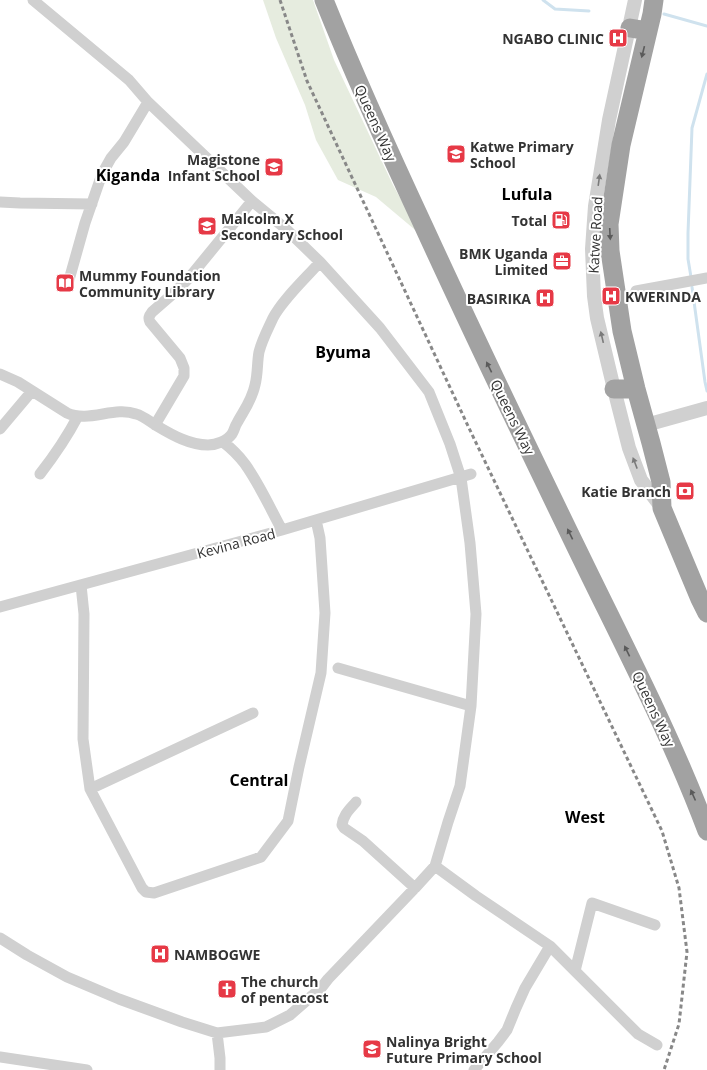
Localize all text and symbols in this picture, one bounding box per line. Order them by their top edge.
hospital icon: NGABO CLINIC [607,27,629,49]
place label: NGABO CLINIC [502,29,604,48]
one-way arrow [640,46,646,58]
street label: Queens Way [351,82,402,165]
place label: Katwe Primary School [470,137,574,172]
school or university icon: Katwe Primary School [445,143,467,165]
place label: Magistone Infant School [168,150,260,185]
school or university icon: Magistone Infant School [263,156,285,178]
district label: Kiganda [96,164,160,186]
one-way arrow [596,174,602,186]
district label: Lufula [502,183,552,205]
street label: Katwe Road [583,196,607,274]
place label: Malcolm X Secondary School [221,209,343,244]
fuel station icon: Total [550,209,572,231]
place label: Total [511,211,547,230]
school or university icon: Malcolm X Secondary School [196,215,218,237]
one-way arrow [606,228,613,240]
place label: BMK Uganda Limited [459,244,548,279]
office icon: BMK Uganda Limited [551,250,573,272]
place label: Mummy Foundation Community Library [79,266,221,301]
library icon: Mummy Foundation Community Library [54,272,76,294]
hospital icon: KWERINDA [600,285,622,307]
hospital icon: BASIRIKA [534,287,556,309]
place label: KWERINDA [625,287,701,306]
place label: BASIRIKA [467,289,531,308]
one-way arrow [598,331,604,343]
district label: Byuma [315,341,371,363]
one-way arrow [486,361,492,373]
street label: Queens Way [487,376,540,459]
one-way arrow [631,456,637,468]
bank icon: Katie Branch [674,480,696,502]
place label: Katie Branch [581,482,671,501]
street label: Kevina Road [195,523,277,563]
one-way arrow [567,529,573,540]
one-way arrow [624,646,630,657]
street label: Queens Way [628,668,680,751]
district label: Central [230,769,288,791]
one-way arrow [690,789,696,800]
district label: West [565,806,605,828]
hospital icon: NAMBOGWE [149,943,171,965]
place label: NAMBOGWE [174,945,260,964]
place label: The church of pentacost [241,972,329,1007]
church icon: The church of pentacost [216,978,238,1000]
place label: Nalinya Bright Future Primary School [386,1032,542,1067]
school or university icon: Nalinya Bright Future Primary School [361,1038,383,1060]

